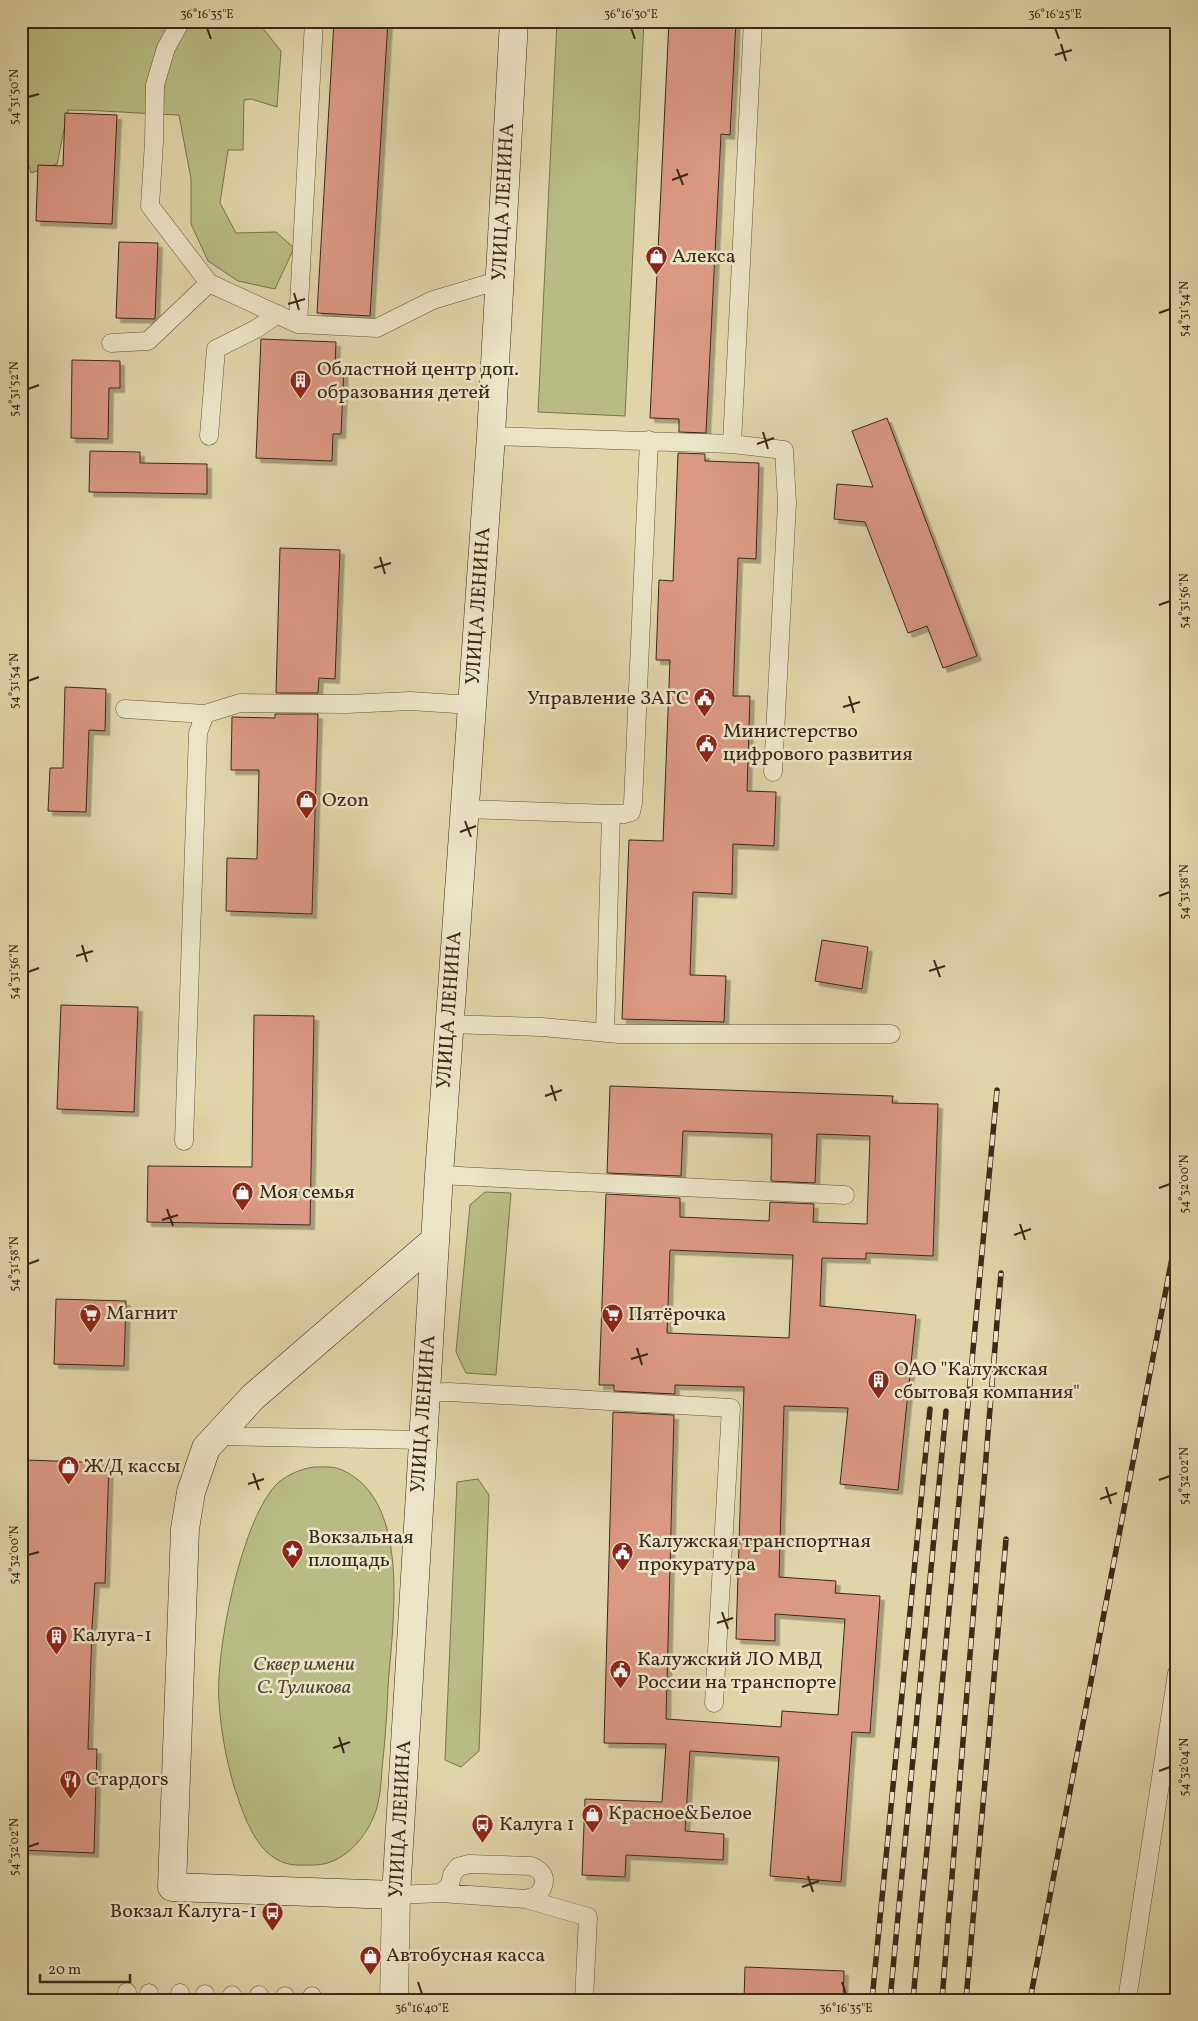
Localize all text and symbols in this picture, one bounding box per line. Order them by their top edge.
text: 36°16'35"E [180,7,234,23]
text: 36°16'30"E [604,7,658,23]
text: 36°16'25"E [1028,7,1082,23]
text: 54°31'50"N [7,69,23,125]
street label: УЛИЦА ЛЕНИНА [486,122,522,282]
place label: Алекса [672,243,736,271]
shop icon: Алекса [644,245,668,276]
text: 54°31'54"N [1177,281,1193,337]
place label: Областной центр доп. образования детей [317,356,519,407]
text: 54°31'52"N [7,361,23,417]
building icon: Областной центр доп. образования детей [289,369,313,400]
street label: УЛИЦА ЛЕНИНА [460,526,498,686]
text: 54°31'56"N [1177,573,1193,629]
text: 54°31'54"N [7,653,23,709]
place label: Управление ЗАГС [527,685,689,713]
public building icon: Управление ЗАГС [693,687,717,718]
place label: Министерство цифрового развития [723,718,913,769]
public building icon: Министерство цифрового развития [695,732,719,763]
place label: Ozon [322,787,369,815]
shop icon: Ozon [294,789,318,820]
text: 54°31'58"N [1177,864,1193,920]
street label: УЛИЦА ЛЕНИНА [431,930,469,1090]
text: 54°31'56"N [7,944,23,1000]
text: 54°32'00"N [1177,1154,1193,1214]
place label: Моя семья [259,1179,355,1207]
shop icon: Моя семья [231,1181,255,1212]
text: 54°31'58"N [7,1236,23,1292]
place label: Магнит [106,1300,178,1328]
place label: Пятёрочка [628,1301,726,1329]
supermarket icon: Магнит [78,1302,102,1333]
supermarket icon: Пятёрочка [600,1303,624,1334]
street label: УЛИЦА ЛЕНИНА [405,1334,443,1494]
place label: ОАО "Калужская сбытовая компания" [894,1356,1080,1407]
building icon: ОАО "Калужская сбытовая компания" [866,1369,890,1400]
text: 54°32'02"N [1177,1447,1193,1505]
place label: Ж/Д кассы [84,1453,180,1481]
shop icon: Ж/Д кассы [56,1455,80,1486]
place label: Вокзальная площадь [308,1524,414,1575]
text: 54°32'00"N [7,1525,23,1585]
place label: Калужская транспортная прокуратура [638,1528,871,1579]
place icon: Вокзальная площадь [280,1538,304,1569]
public building icon: Калужская транспортная прокуратура [610,1541,634,1572]
place label: Калуга-1 [72,1622,152,1650]
building icon: Калуга-1 [44,1624,68,1655]
place label: Калужский ЛО МВД России на транспорте [637,1646,836,1697]
park label: Сквер имени С. Туликова [253,1651,355,1702]
public building icon: Калужский ЛО МВД России на транспорте [609,1659,633,1690]
text: 54°32'04"N [1177,1738,1193,1796]
street label: УЛИЦА ЛЕНИНА [383,1739,419,1899]
place label: Стардогs [86,1766,168,1794]
restaurant icon: Стардогs [58,1768,82,1799]
place label: Красное&Белое [608,1800,752,1828]
shop icon: Красное&Белое [580,1802,604,1833]
place label: Калуга 1 [499,1811,575,1839]
bus stop icon: Калуга 1 [471,1813,495,1844]
text: 54°32'02"N [7,1818,23,1876]
place label: Вокзал Калуга-1 [110,1898,257,1926]
bus stop icon: Вокзал Калуга-1 [261,1900,285,1931]
place label: Автобусная касса [386,1942,545,1970]
shop icon: Автобусная касса [358,1944,382,1975]
scale bar [40,1951,130,1983]
text: 20 m [48,1960,81,1981]
text: 36°16'40"E [395,2001,449,2017]
text: 36°16'35"E [819,2001,873,2017]

